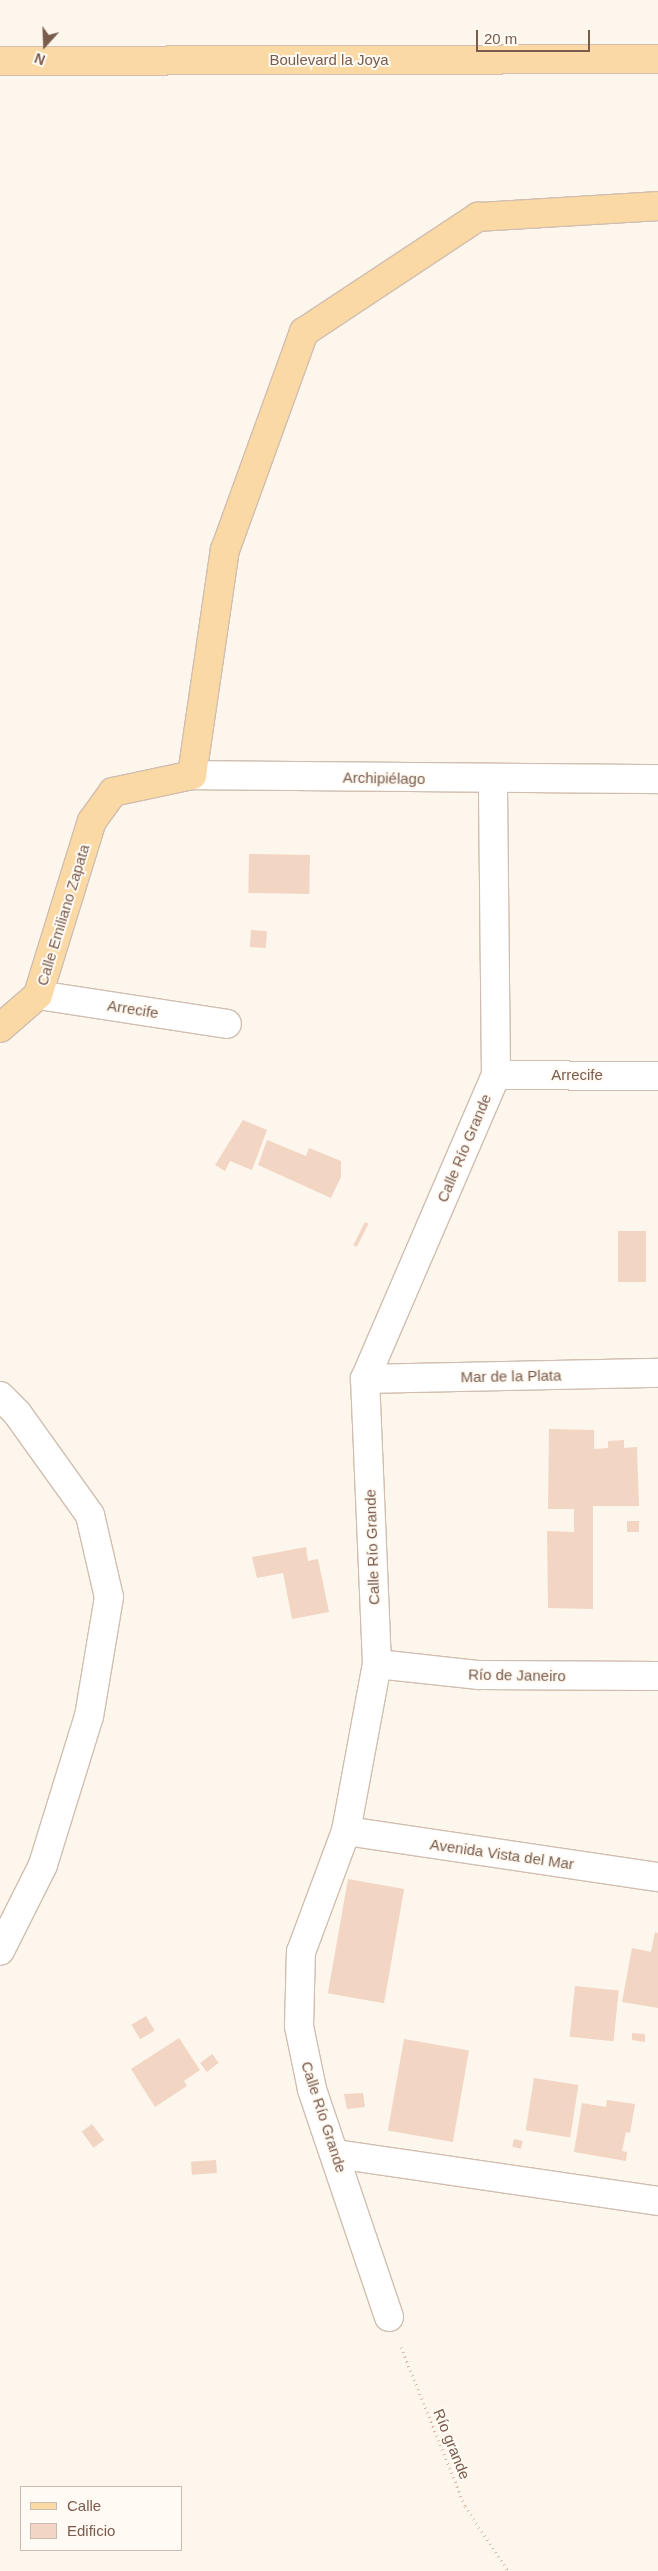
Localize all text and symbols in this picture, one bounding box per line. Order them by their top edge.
north arrow [20,20,70,70]
scale bar [478,20,592,52]
text: 20 m [484,30,517,47]
text: N [32,50,47,68]
street label: Boulevard la Joya [269,51,389,69]
street label: Archipiélago [343,768,425,788]
street label: Calle Emiliano Zapata [33,842,93,988]
street label: Arrecife [106,996,160,1022]
street label: Arrecife [551,1066,603,1084]
street label: Calle Río Grande [433,1091,495,1205]
street label: Mar de la Plata [460,1366,562,1386]
street label: Calle Río Grande [361,1489,383,1605]
street label: Río de Janeiro [468,1665,566,1685]
street label: Avenida Vista del Mar [429,1835,575,1873]
street label: Calle Río Grande [298,2059,350,2175]
street label: Río grande [430,2406,474,2482]
legend [20,2486,182,2551]
text: Calle [67,2497,101,2514]
text: Edificio [67,2522,115,2539]

